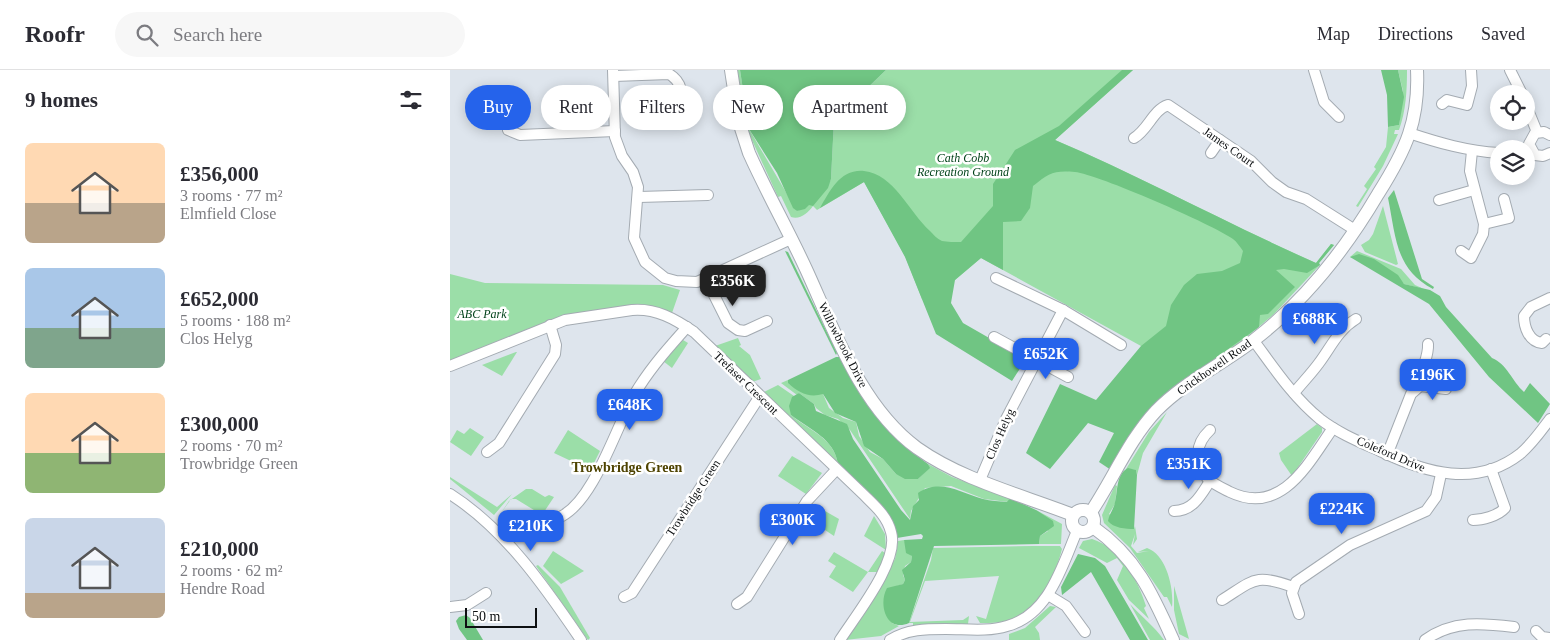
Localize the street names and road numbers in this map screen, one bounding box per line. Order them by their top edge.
street label: James Court [1201,124,1258,170]
street label: Willowbrook Drive [815,300,871,390]
street label: Crickhowell Road [1174,336,1254,398]
street label: Trefaser Crescent [711,349,782,418]
street label: Clos Helyg [983,406,1017,462]
street label: Coleford Drive [1355,433,1427,475]
street label: Trowbridge Green [663,457,723,539]

